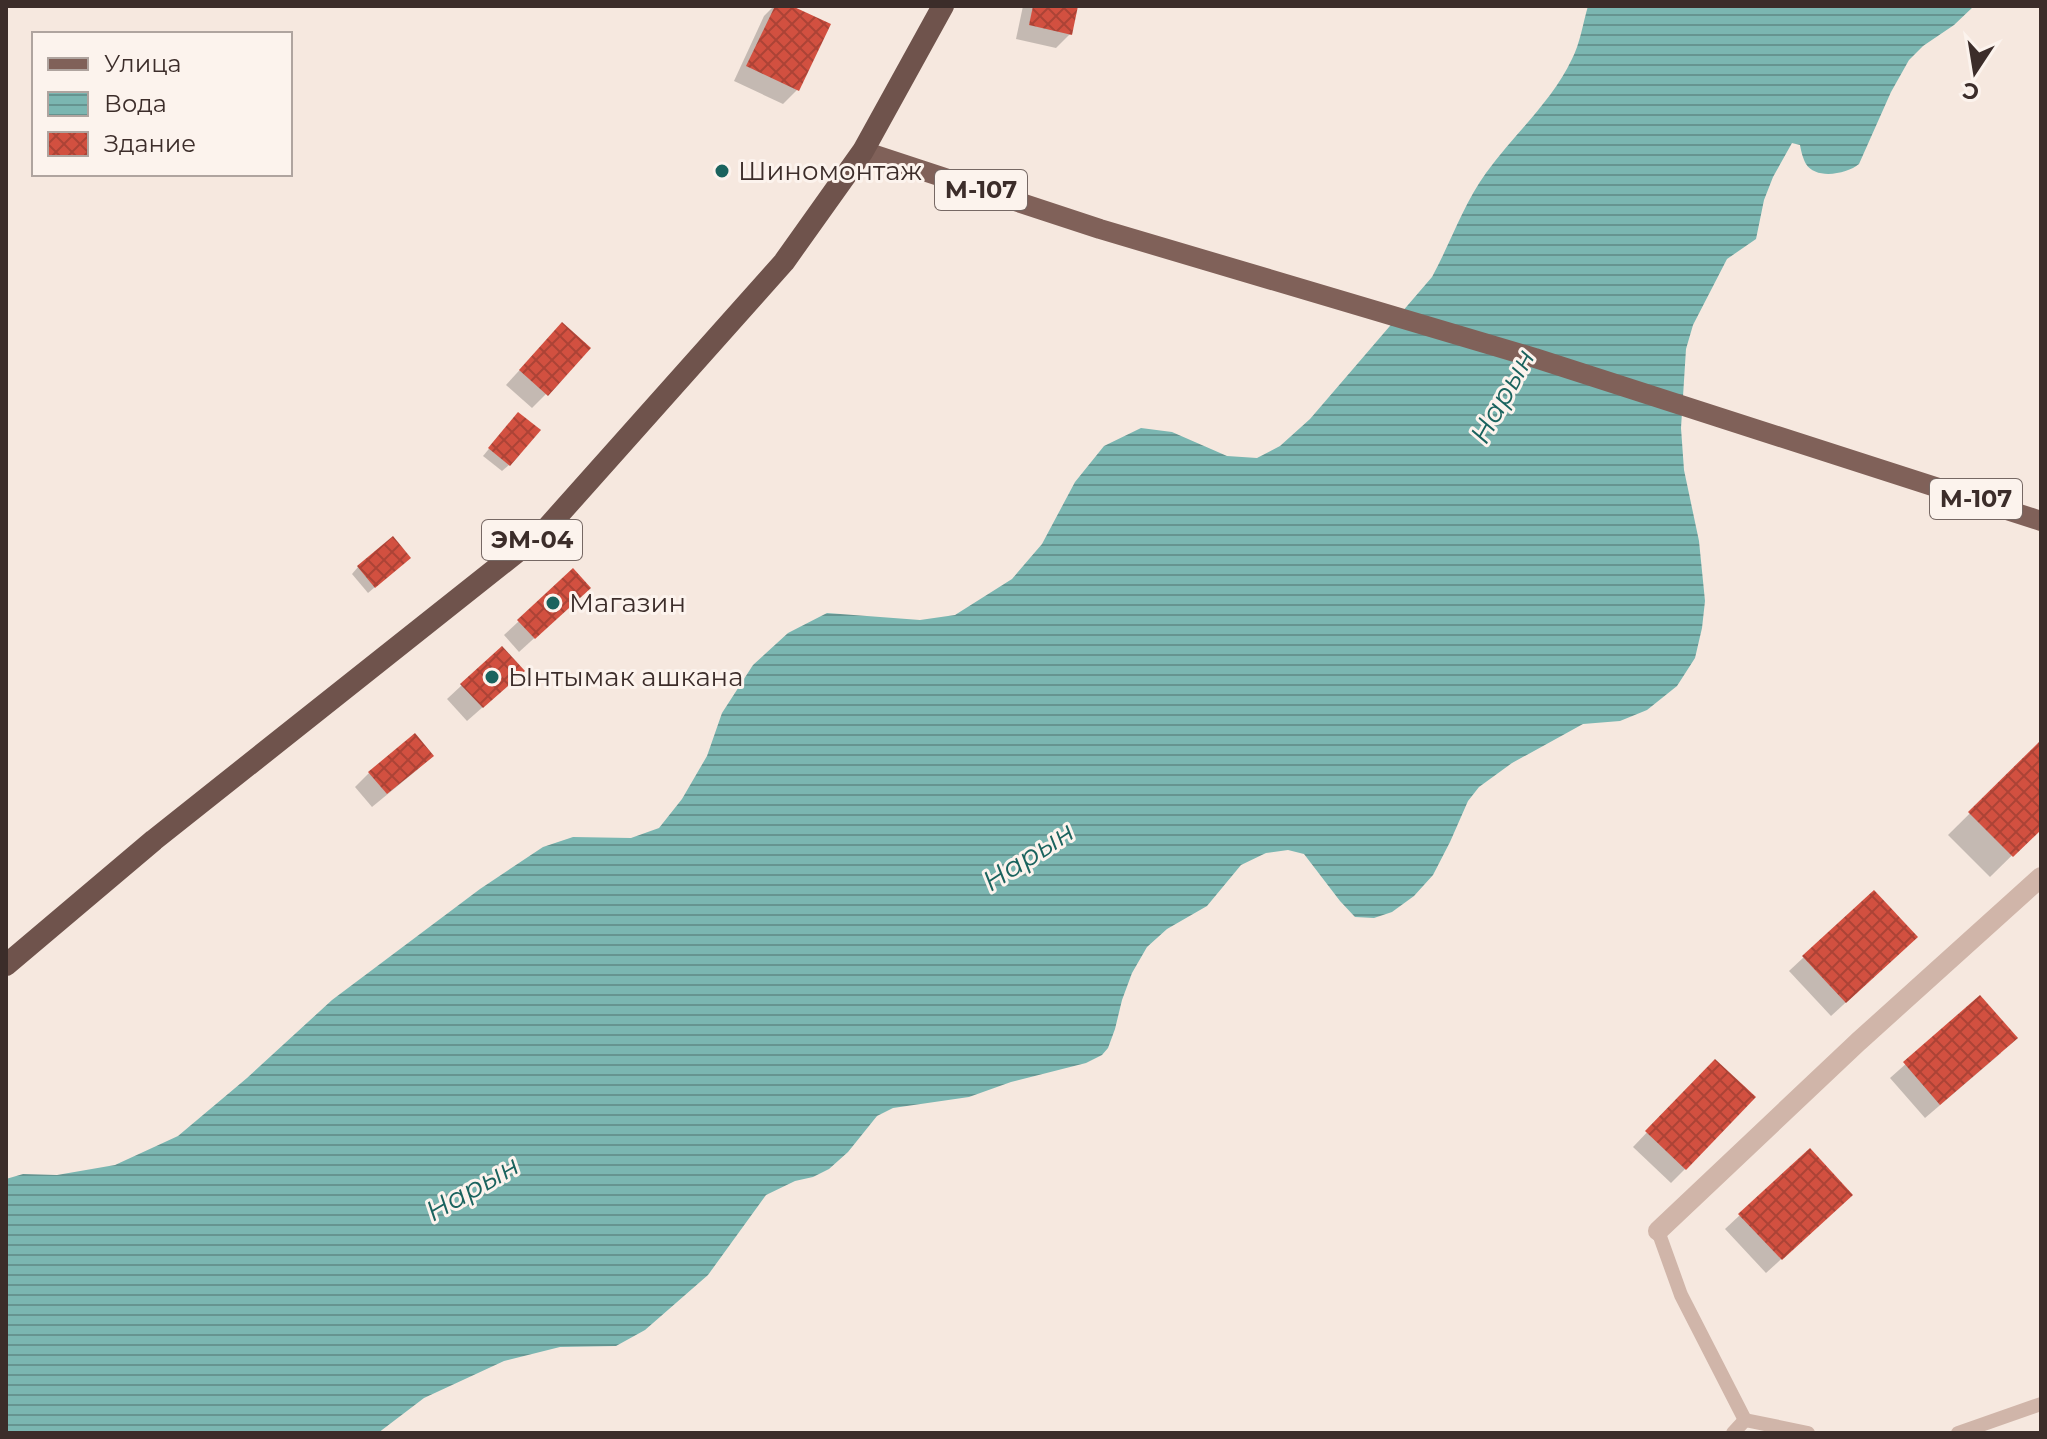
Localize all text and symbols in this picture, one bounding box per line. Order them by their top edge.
legend [32,32,292,176]
north arrow [1935,32,2015,112]
text: Улица [104,49,182,78]
text: С [1960,76,1982,106]
text: Вода [104,89,167,118]
text: Здание [104,129,196,158]
place label: Шиномонтаж [738,155,923,187]
marker: Шиномонтаж [713,162,731,180]
road number: М-107 [935,170,1027,210]
water label: Нарын [1462,343,1542,449]
road number: М-107 [1930,479,2022,519]
road number: ЭМ-04 [482,520,582,560]
place label: Магазин [569,587,686,619]
marker: Магазин [544,594,562,612]
place label: Ынтымак ашкана [508,661,743,693]
marker: Ынтымак ашкана [483,668,501,686]
water label: Нарын [976,814,1080,898]
water label: Нарын [419,1148,525,1228]

